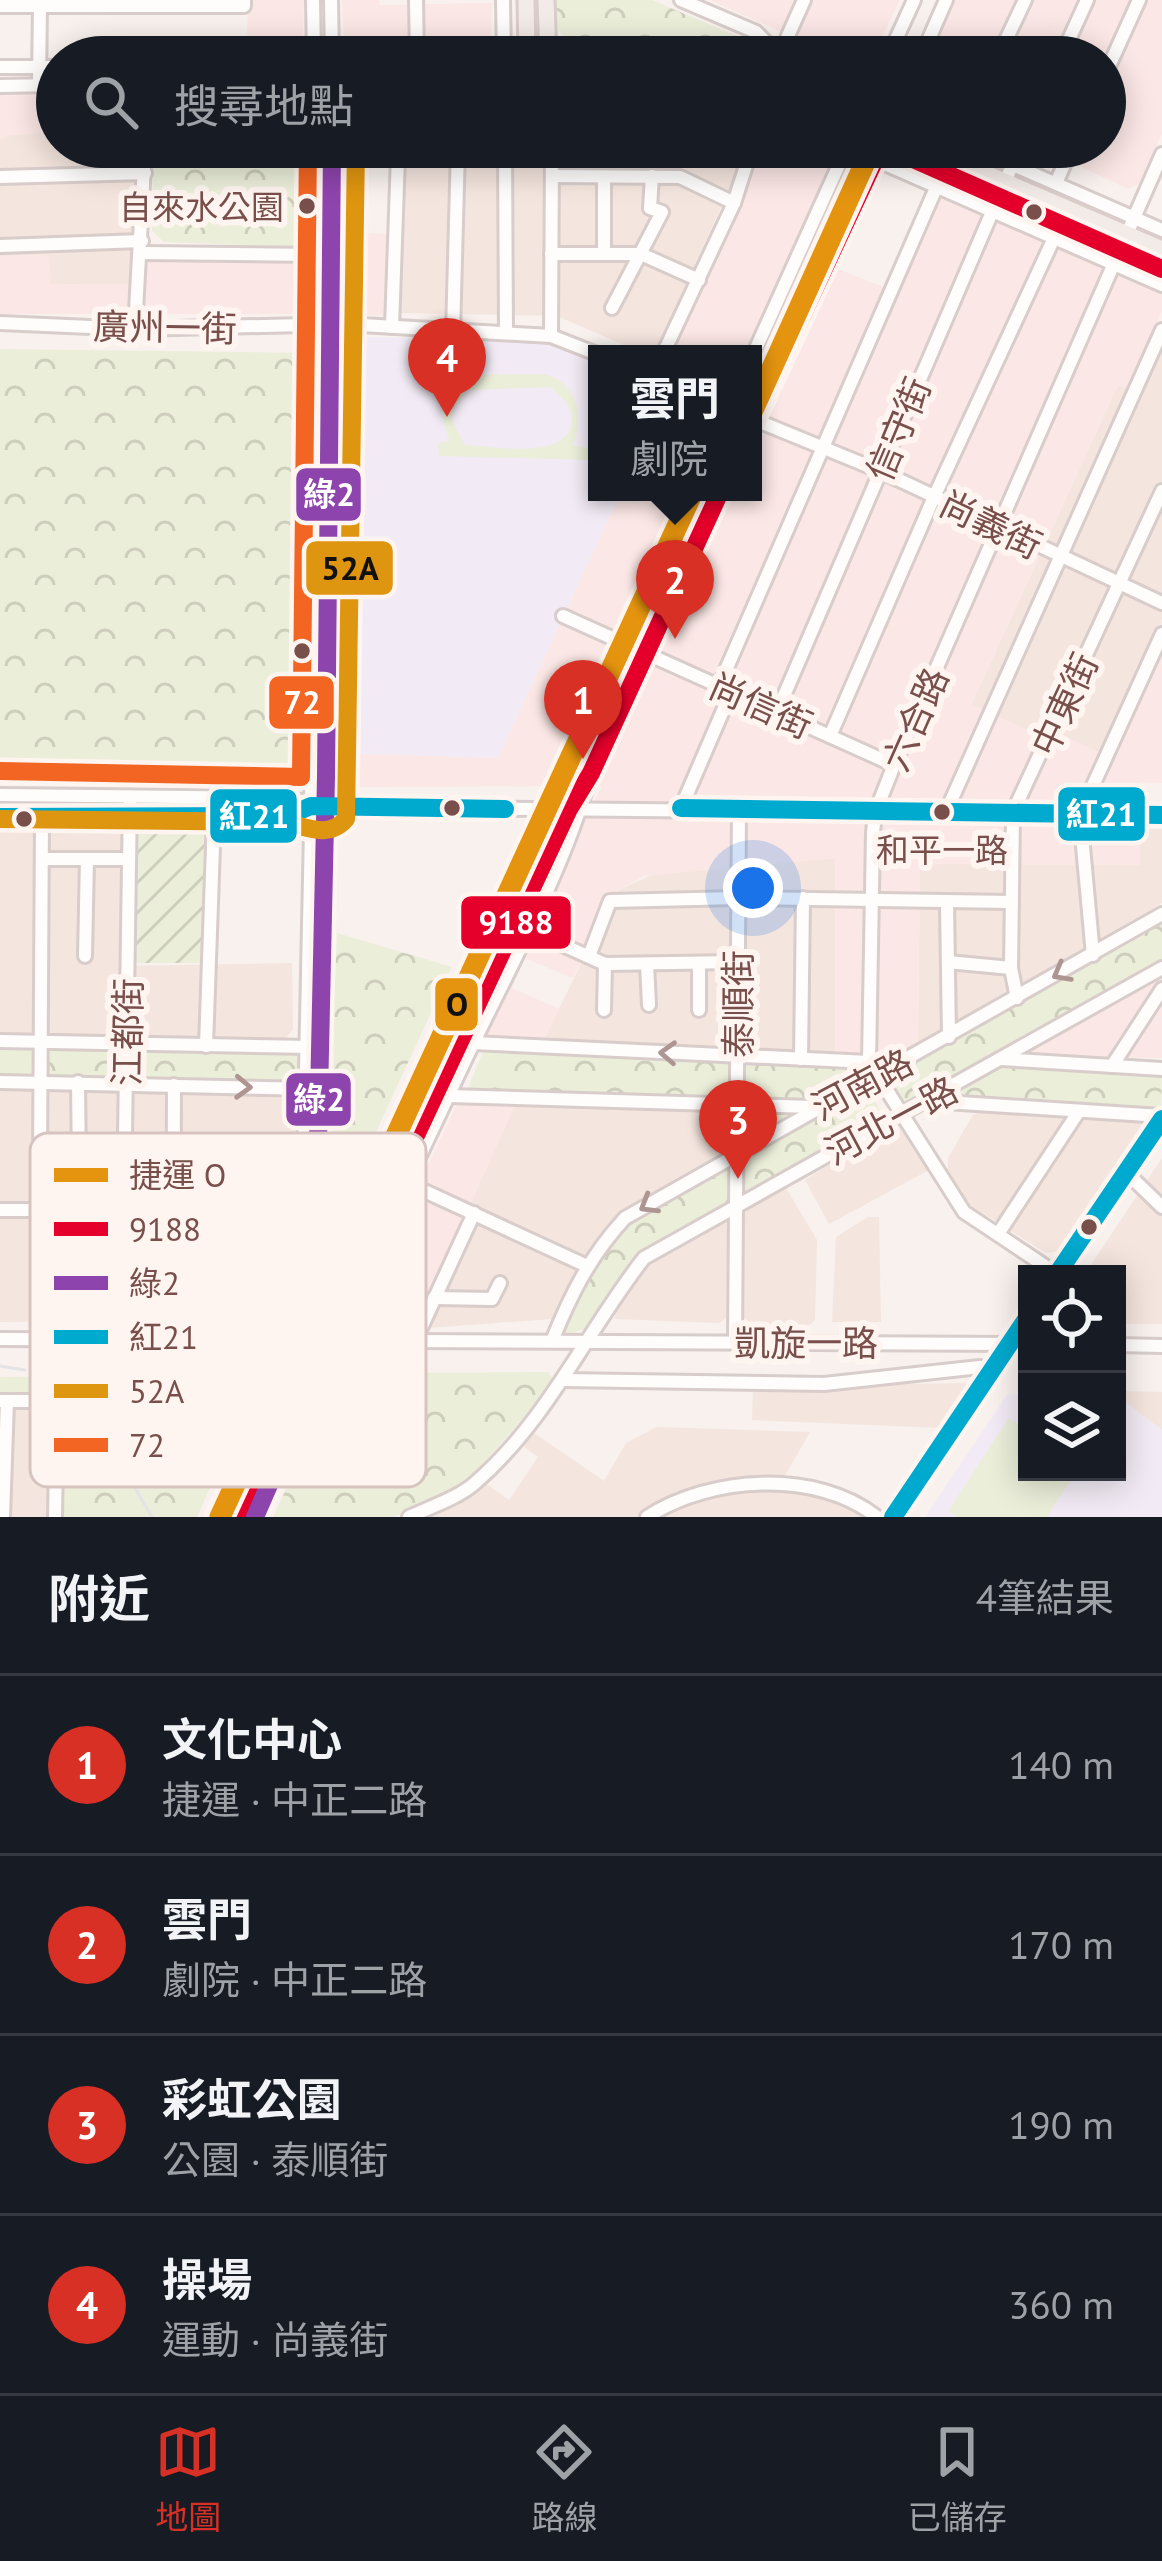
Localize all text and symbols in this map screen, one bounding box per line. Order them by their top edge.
search box [36,36,1126,168]
icon: search [78,69,144,135]
text: 搜尋地點 [174,76,354,134]
place label: 自來水公園 [119,185,284,228]
marker: 自來水公園 [296,195,318,217]
unlabelled marker [1023,201,1045,223]
street label: 廣州一街 [93,302,237,352]
pin: 4 [408,318,486,417]
popup [588,345,762,501]
text: 雲門 [630,369,720,427]
street label: 信守街 [855,370,941,488]
text: 劇院 [630,433,708,484]
line badge: 綠2 [294,466,363,523]
text: 綠2 [303,472,355,515]
street label: 尚義街 [932,479,1050,569]
line badge: 52A [304,539,395,597]
pin: 2 [636,540,714,639]
text: 52A [321,546,379,589]
unlabelled marker [291,640,313,662]
street label: 中東街 [1020,645,1108,763]
pin: 1 [544,660,622,759]
street label: 六合路 [872,660,958,778]
street label: 尚信街 [702,662,820,748]
line badge: 72 [267,674,336,731]
text: 72 [283,680,321,723]
line badge: 紅21 [1056,785,1147,843]
line badge: 紅21 [208,787,299,845]
text: 紅21 [1066,792,1136,835]
text: 紅21 [219,794,289,837]
unlabelled marker [441,797,463,819]
marker: 和平一路 [931,801,953,823]
unlabelled marker [13,808,35,830]
place label: 和平一路 [876,828,1008,871]
your location [723,858,783,918]
line badge: 9188 [459,894,573,951]
text: 9188 [479,900,553,943]
street label: 泰順街 [714,950,761,1058]
one-way arrow [1052,959,1074,982]
line badge: O [433,976,480,1033]
street label: 江都街 [103,978,151,1086]
text: O [446,982,468,1025]
street label: 河南路 [803,1038,921,1130]
one-way arrow [658,1040,677,1066]
street label: 河北一路 [816,1065,966,1175]
line badge: 綠2 [284,1071,353,1128]
one-way arrow [234,1073,253,1099]
text: 綠2 [293,1077,345,1120]
pin: 3 [699,1080,777,1179]
legend [30,1133,426,1487]
text: 捷運 O [129,1153,226,1196]
one-way arrow [639,1191,661,1213]
text: 9188 [129,1207,201,1250]
unlabelled marker [1078,1216,1100,1238]
text: 綠2 [129,1261,180,1304]
map controls [1018,1265,1126,1481]
button: locate [1018,1265,1126,1373]
text: 紅21 [129,1315,198,1358]
street label: 凱旋一路 [734,1319,878,1366]
text: 52A [129,1369,185,1412]
button: layers [1018,1373,1126,1481]
text: 72 [129,1423,165,1466]
text: 附近 [48,1565,150,1631]
text: 4筆結果 [976,1572,1114,1623]
text: 文化中心 [162,1710,342,1768]
text: 1 [76,1739,98,1790]
text: 140 m [1008,1739,1114,1790]
text: 捷運 · 中正二路 [162,1774,427,1825]
text: 雲門 [162,1890,252,1948]
text: 2 [76,1919,98,1970]
text: 170 m [1008,1919,1114,1970]
text: 劇院 · 中正二路 [162,1954,427,2005]
text: 彩虹公園 [162,2070,342,2128]
text: 3 [76,2099,98,2150]
text: 190 m [1008,2099,1114,2150]
text: 公園 · 泰順街 [162,2134,388,2185]
text: 操場 [162,2250,252,2308]
text: 4 [76,2279,98,2330]
text: 360 m [1008,2279,1114,2330]
text: 運動 · 尚義街 [162,2314,388,2365]
tab: 地圖 [155,2419,221,2539]
tab: 路線 [531,2419,597,2539]
tab: 已儲存 [908,2419,1007,2539]

